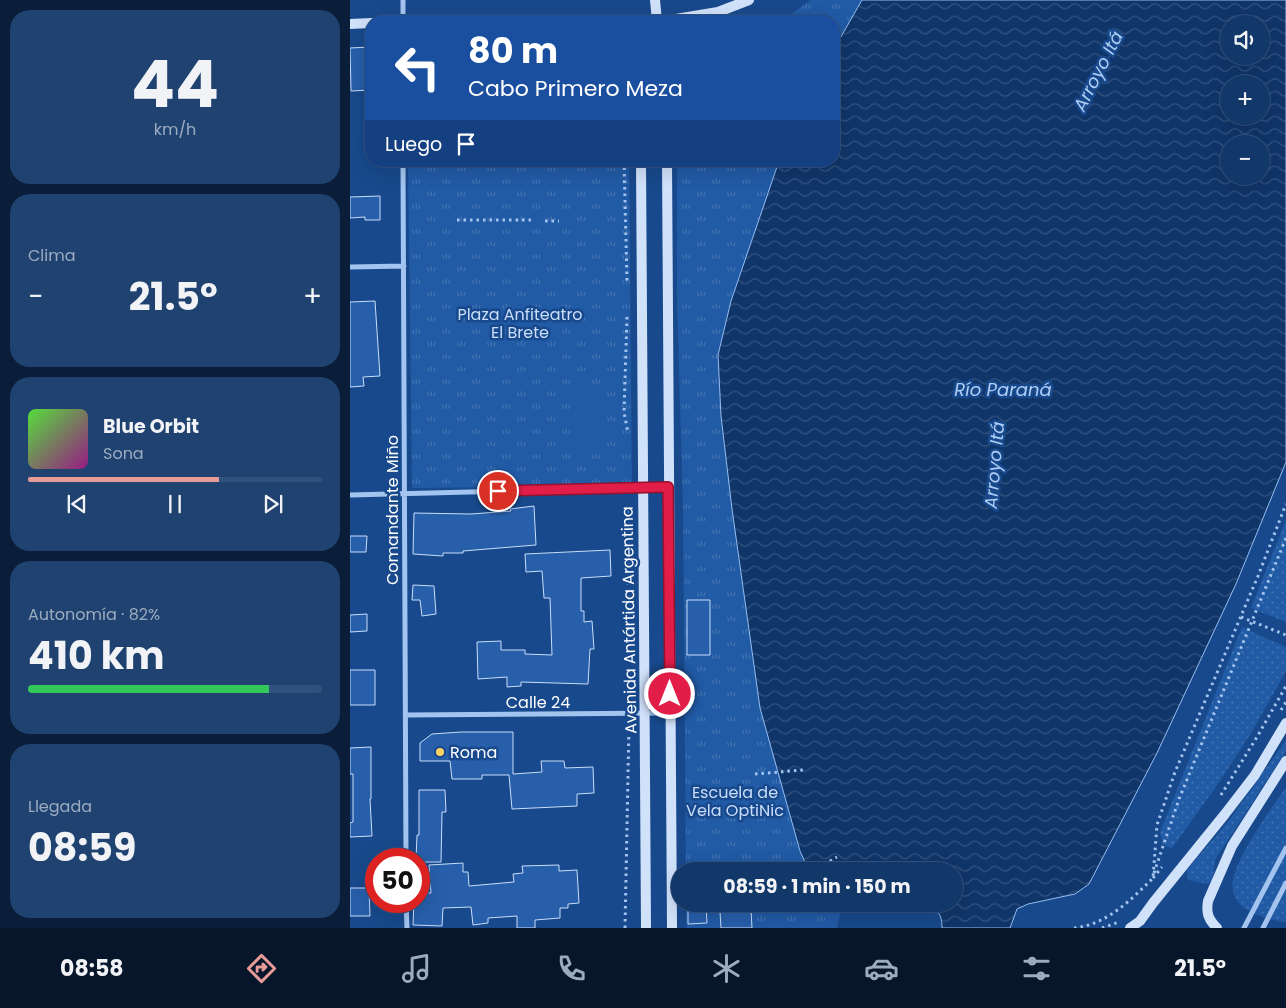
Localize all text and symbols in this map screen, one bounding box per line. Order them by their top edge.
map controls [1220,15,1270,185]
button: sound [1220,15,1270,65]
text: 80 m [468,26,558,75]
water label: Arroyo Itá [1067,26,1129,116]
icon: left [385,35,450,100]
text: 44 [131,39,219,130]
text: Cabo Primero Meza [468,73,683,104]
button: + [1220,75,1270,125]
text: km/h [154,118,196,141]
icon: arrive [452,130,480,158]
text: Luego [385,131,442,158]
button: − [1220,135,1270,185]
text: Clima [28,244,76,267]
text: 21.5° [129,270,218,323]
text: − [28,277,43,316]
text: + [303,277,322,316]
park label: Plaza Anfiteatro El Brete [457,303,583,344]
water label: Río Paraná [954,377,1052,402]
text: Blue Orbit [103,413,199,440]
water label: Arroyo Itá [978,420,1010,511]
street label: Comandante Miño [381,435,404,585]
text: Sona [103,442,144,465]
pin [477,470,519,512]
icon: arrive [484,477,512,505]
icon: previous [63,490,91,518]
icon: pause [161,490,189,518]
icon: next [259,490,287,518]
street label: Avenida Antártida Argentina [616,506,642,734]
text: Autonomía · 82% [28,603,160,626]
text: 410 km [28,629,165,682]
position arrow [643,667,695,719]
street label: Calle 24 [506,691,570,714]
place label: Roma [450,741,497,764]
marker: Roma [434,746,446,758]
park label: Escuela de Vela OptiNic [686,781,784,822]
text: Llegada [28,795,92,818]
text: 08:59 [28,821,136,874]
speed limit sign: 50 [365,848,430,913]
text: 08:59 · 1 min · 150 m [723,873,911,900]
icon: directions [244,951,279,986]
icon: music [399,951,434,986]
icon: phone [554,951,589,986]
icon: climate [709,951,744,986]
icon: car [864,951,899,986]
icon: filters [1019,951,1054,986]
text: 08:58 [60,953,123,984]
text: 21.5° [1174,953,1226,984]

